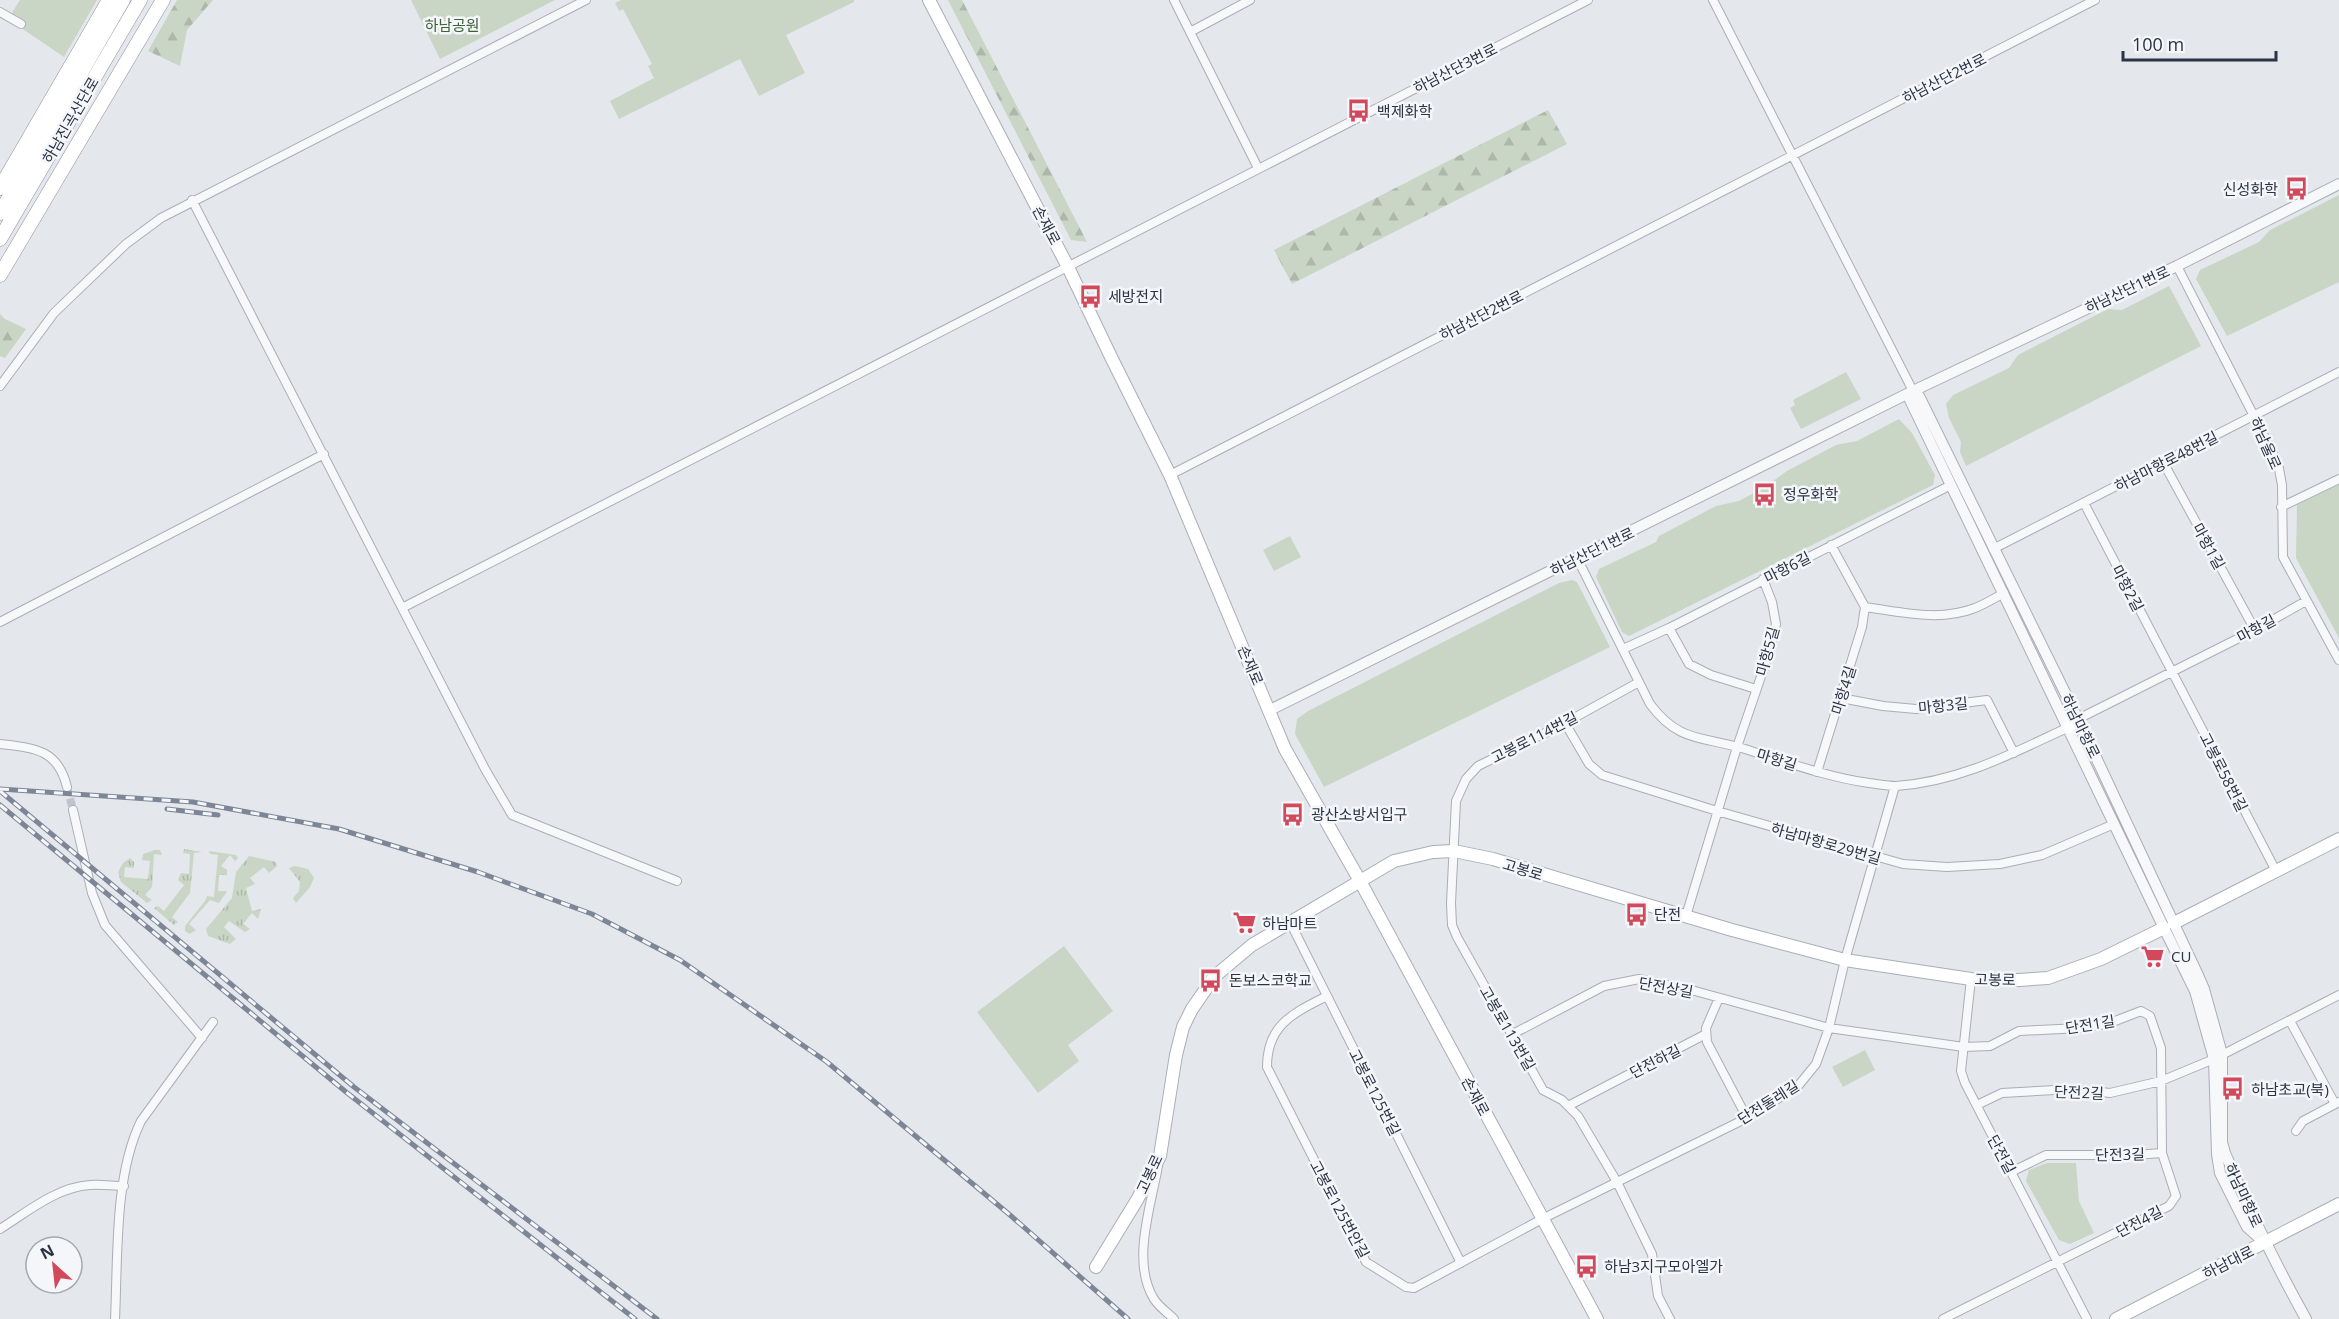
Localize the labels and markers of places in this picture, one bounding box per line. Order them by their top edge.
bus stop icon: 백제화학 [1346,98,1372,124]
place label: 백제화학 [1377,101,1432,121]
bus stop icon: 신성화학 [2283,176,2309,202]
place label: 신성화학 [2223,179,2278,199]
bus stop icon: 세방전지 [1077,283,1103,309]
place label: 세방전지 [1108,286,1163,306]
bus stop icon: 정우화학 [1752,481,1778,507]
place label: 정우화학 [1783,484,1838,504]
bus stop icon: 광산소방서입구 [1280,801,1306,827]
place label: 광산소방서입구 [1311,804,1408,824]
bus stop icon: 단전 [1623,901,1649,927]
place label: 단전 [1654,904,1682,924]
supermarket icon: 하남마트 [1231,910,1257,936]
place label: 하남마트 [1262,913,1317,933]
supermarket icon: CU [2140,943,2166,969]
place label: CU [2171,946,2191,966]
bus stop icon: 돈보스코학교 [1198,967,1224,993]
place label: 돈보스코학교 [1229,970,1312,990]
bus stop icon: 하남초교(북) [2220,1076,2246,1102]
place label: 하남초교(북) [2251,1079,2329,1099]
bus stop icon: 하남3지구모아엘가 [1573,1253,1599,1279]
place label: 하남3지구모아엘가 [1604,1256,1723,1276]

